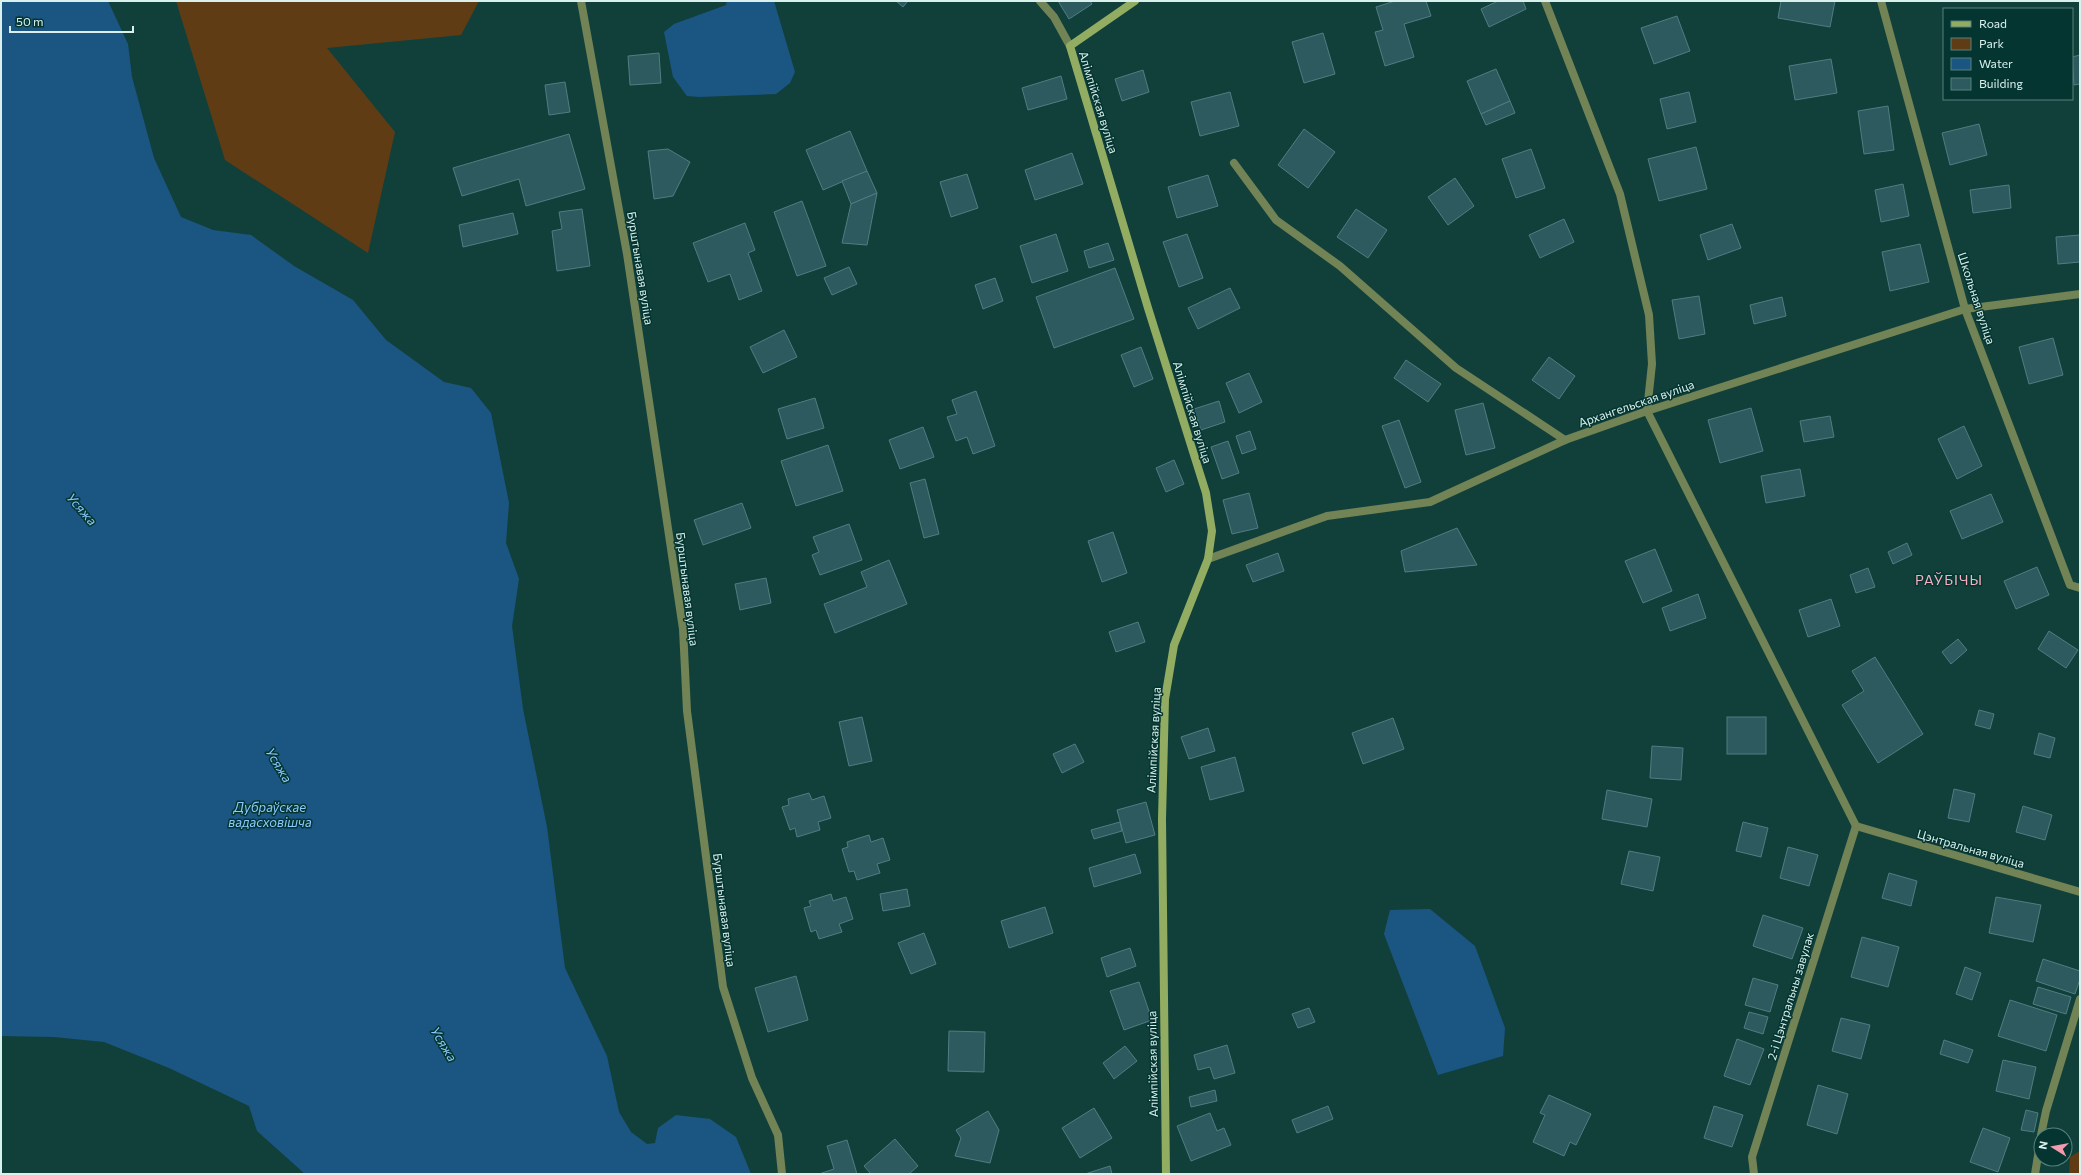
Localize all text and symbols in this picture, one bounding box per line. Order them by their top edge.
scale bar [10,8,133,34]
legend [1943,8,2073,100]
text: 50 m [16,14,44,28]
text: Road [1979,16,2007,30]
text: Park [1979,36,2005,50]
street label: Алімпійская вуліца [1077,49,1121,155]
text: Water [1979,56,2013,70]
text: Building [1979,76,2023,90]
street label: Бурштынавая вуліца [625,210,657,326]
street label: Школьная вуліца [1956,250,1998,346]
street label: Алімпійская вуліца [1171,359,1215,465]
street label: Архангельская вуліца [1576,377,1696,429]
water label: Усяжа [64,489,101,529]
street label: Бурштынавая вуліца [674,531,702,647]
district label: РАЎБІЧЫ [1915,571,1983,588]
street label: Алімпійская вуліца [1143,687,1163,793]
water label: Усяжа [262,745,296,786]
water label: Дубраўскае вадасховішча [228,799,312,830]
street label: Цэнтральная вуліца [1916,826,2026,870]
street label: Бурштынавая вуліца [711,852,739,968]
street label: 2-і Цэнтральны завулак [1764,930,1816,1061]
street label: Алімпійская вуліца [1144,1011,1160,1117]
water label: Усяжа [427,1024,461,1065]
north arrow [2033,1127,2073,1167]
text: N [2036,1140,2050,1150]

